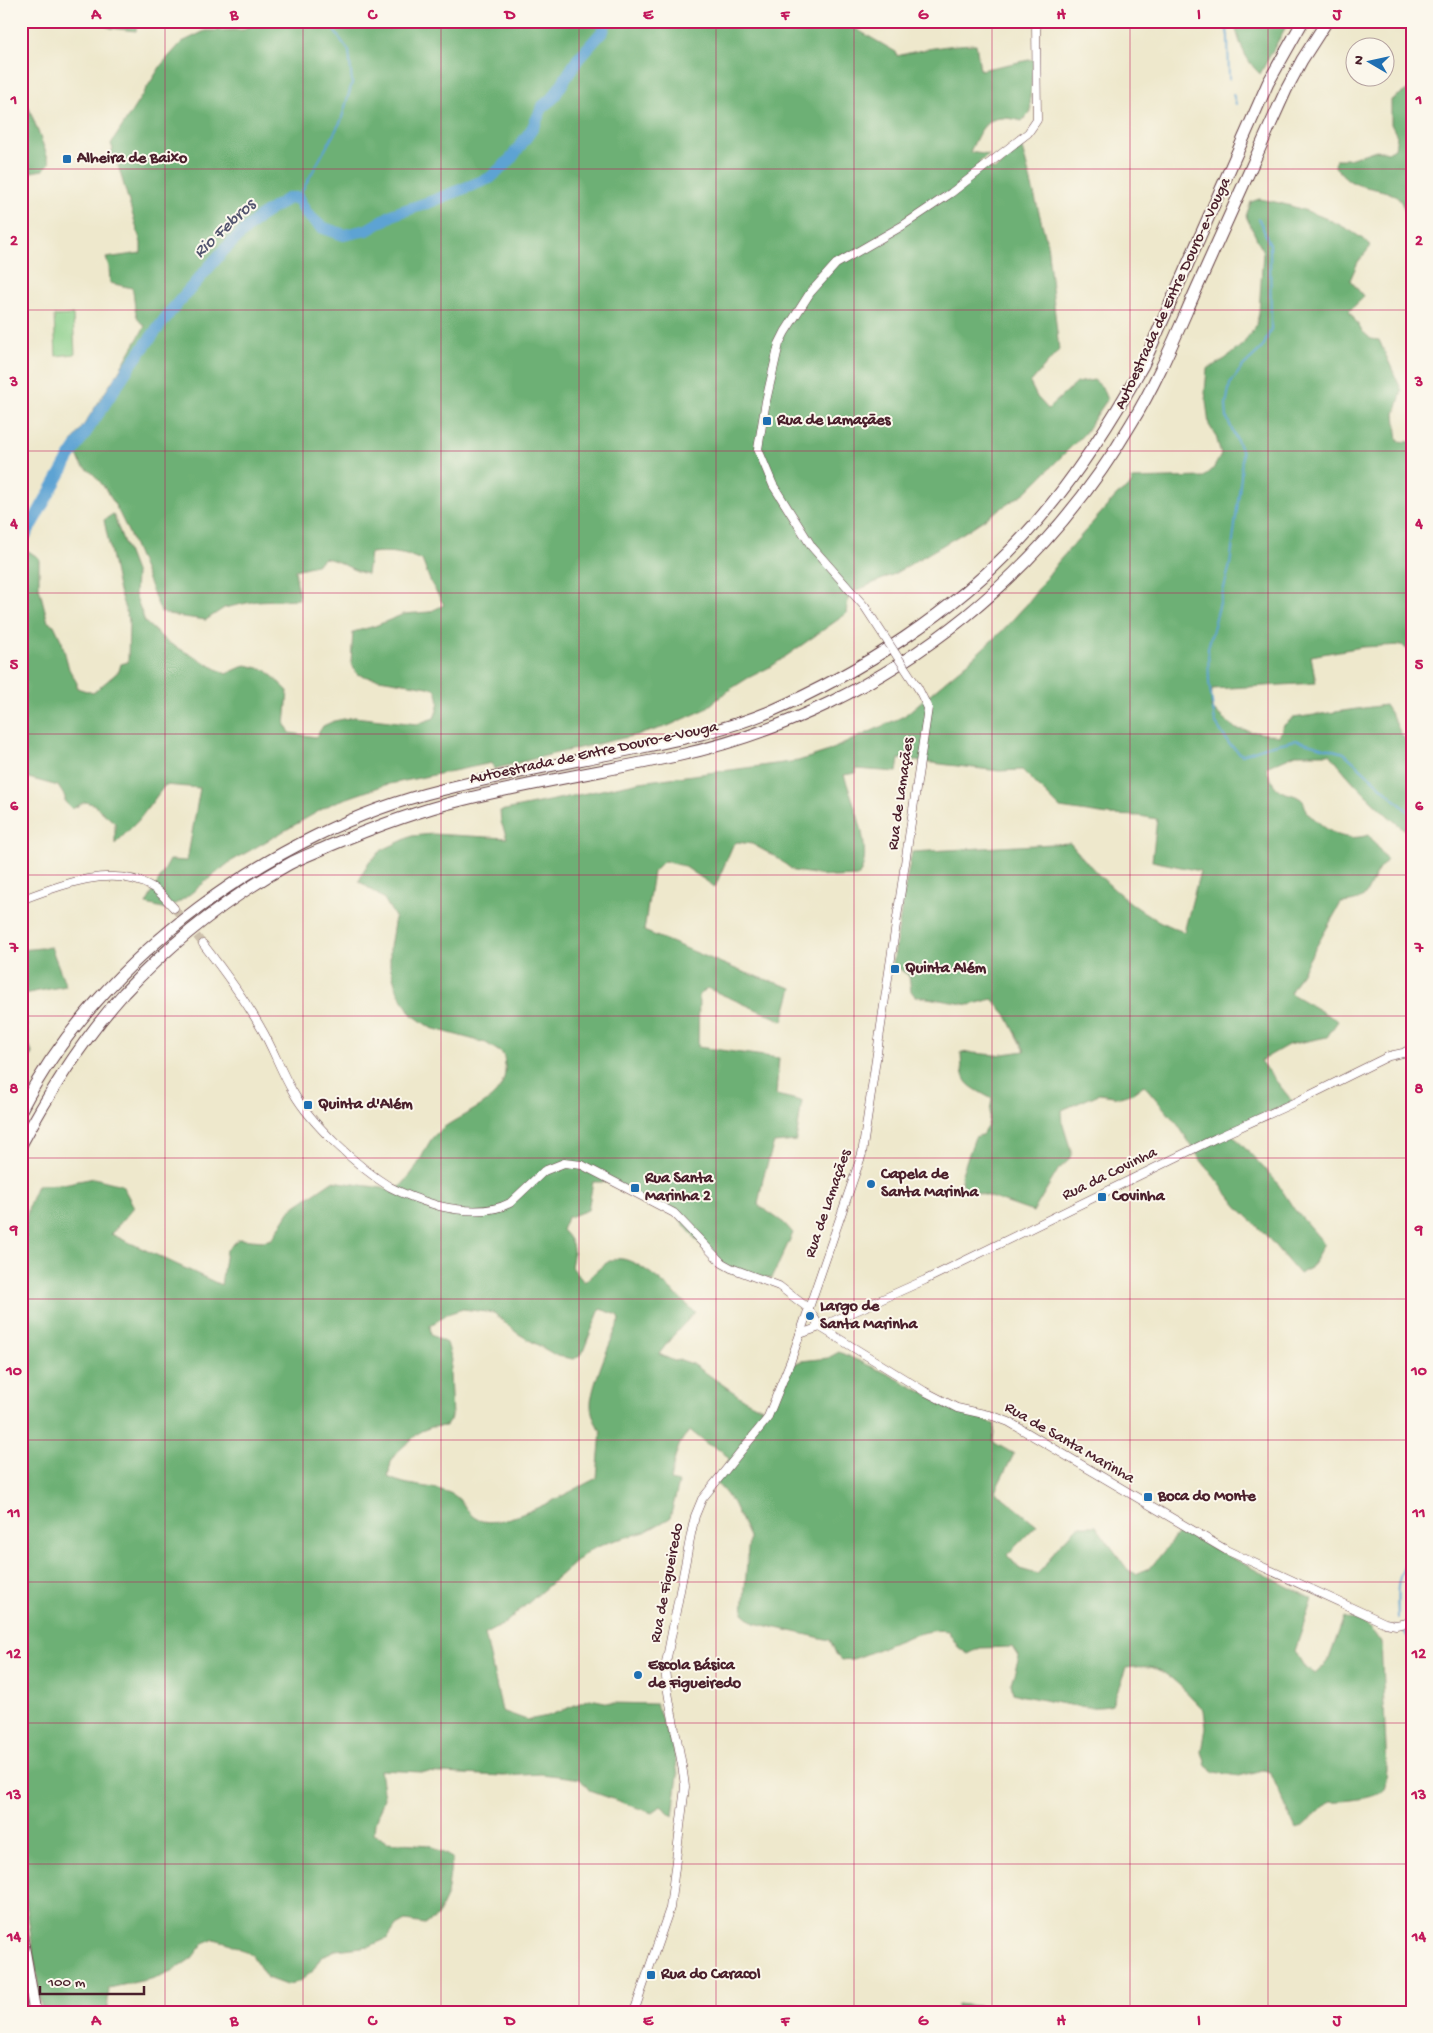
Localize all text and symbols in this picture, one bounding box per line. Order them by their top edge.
text: A [90,7,102,26]
text: B [229,7,239,26]
text: C [367,7,378,26]
text: D [503,7,516,26]
text: E [643,7,654,26]
text: F [780,7,791,26]
text: G [918,7,929,26]
text: H [1056,7,1066,26]
text: I [1197,7,1201,26]
text: J [1332,7,1343,26]
north arrow [1346,38,1396,88]
text: N [1351,55,1369,66]
text: 1 [10,92,17,111]
text: 1 [1415,92,1422,111]
place label: Alheira de Baixo [76,150,188,169]
marker: Alheira de Baixo [61,153,73,165]
street label: Autoestrada de Entre Douro-e-Vouga [1112,174,1237,413]
water label: Rio Febros [190,193,262,263]
text: 2 [10,233,18,252]
text: 2 [1415,233,1423,252]
text: 3 [9,374,18,393]
text: 3 [1414,374,1423,393]
place label: Rua de Lamaçães [776,412,892,431]
marker: Rua de Lamaçães [761,415,773,427]
text: 4 [9,516,18,535]
text: 4 [1414,516,1423,535]
text: 5 [10,657,19,676]
text: 5 [1415,657,1424,676]
street label: Autoestrada de Entre Douro-e-Vouga [468,718,721,790]
street label: Rua de Lamaçães [885,735,919,851]
text: 6 [10,798,19,817]
text: 6 [1415,798,1424,817]
text: 7 [9,940,19,959]
text: 7 [1414,940,1424,959]
place label: Quinta Além [905,960,987,979]
marker: Quinta Além [889,963,901,975]
text: 8 [10,1081,19,1100]
text: 8 [1415,1081,1424,1100]
place label: Quinta d'Além [318,1096,413,1115]
marker: Quinta d'Além [302,1099,314,1111]
street label: Rua da Covinha [1059,1144,1161,1206]
street label: Rua de Lamaçães [802,1146,857,1261]
place label: Capela de Santa Marinha [880,1166,979,1203]
place label: Rua Santa Marinha 2 [644,1170,714,1207]
marker: Capela de Santa Marinha [865,1178,877,1190]
marker: Rua Santa Marinha 2 [629,1182,641,1194]
place label: Covinha [1112,1187,1165,1207]
marker: Covinha [1096,1191,1108,1203]
text: 9 [9,1222,18,1241]
text: 9 [1414,1222,1423,1241]
place label: Largo de Santa Marinha [820,1298,918,1335]
marker: Largo de Santa Marinha [804,1310,816,1322]
text: 10 [5,1363,22,1382]
text: 10 [1410,1363,1427,1382]
street label: Rua de Santa Marinha [1000,1399,1138,1490]
place label: Boca do Monte [1157,1488,1257,1507]
marker: Boca do Monte [1142,1491,1154,1503]
text: 11 [7,1505,20,1524]
text: 11 [1412,1505,1425,1524]
street label: Rua de Figueiredo [647,1522,689,1644]
text: 12 [6,1646,21,1665]
text: 12 [1411,1646,1426,1665]
place label: Escola Básica de Figueiredo [648,1657,742,1694]
marker: Escola Básica de Figueiredo [632,1669,644,1681]
text: 13 [6,1787,21,1806]
text: 13 [1411,1787,1426,1806]
text: 14 [6,1929,21,1948]
text: 14 [1411,1929,1426,1948]
scale bar [40,1963,144,1995]
place label: Rua do Caracol [660,1966,761,1985]
marker: Rua do Caracol [645,1969,657,1981]
text: 100 m [47,1974,86,1992]
text: A [90,2013,102,2032]
text: B [229,2013,239,2032]
text: C [367,2013,378,2032]
text: D [503,2013,516,2032]
text: E [643,2013,654,2032]
text: F [780,2013,791,2032]
text: G [918,2013,929,2032]
text: H [1056,2013,1066,2032]
text: I [1197,2013,1201,2032]
text: J [1332,2013,1343,2032]

